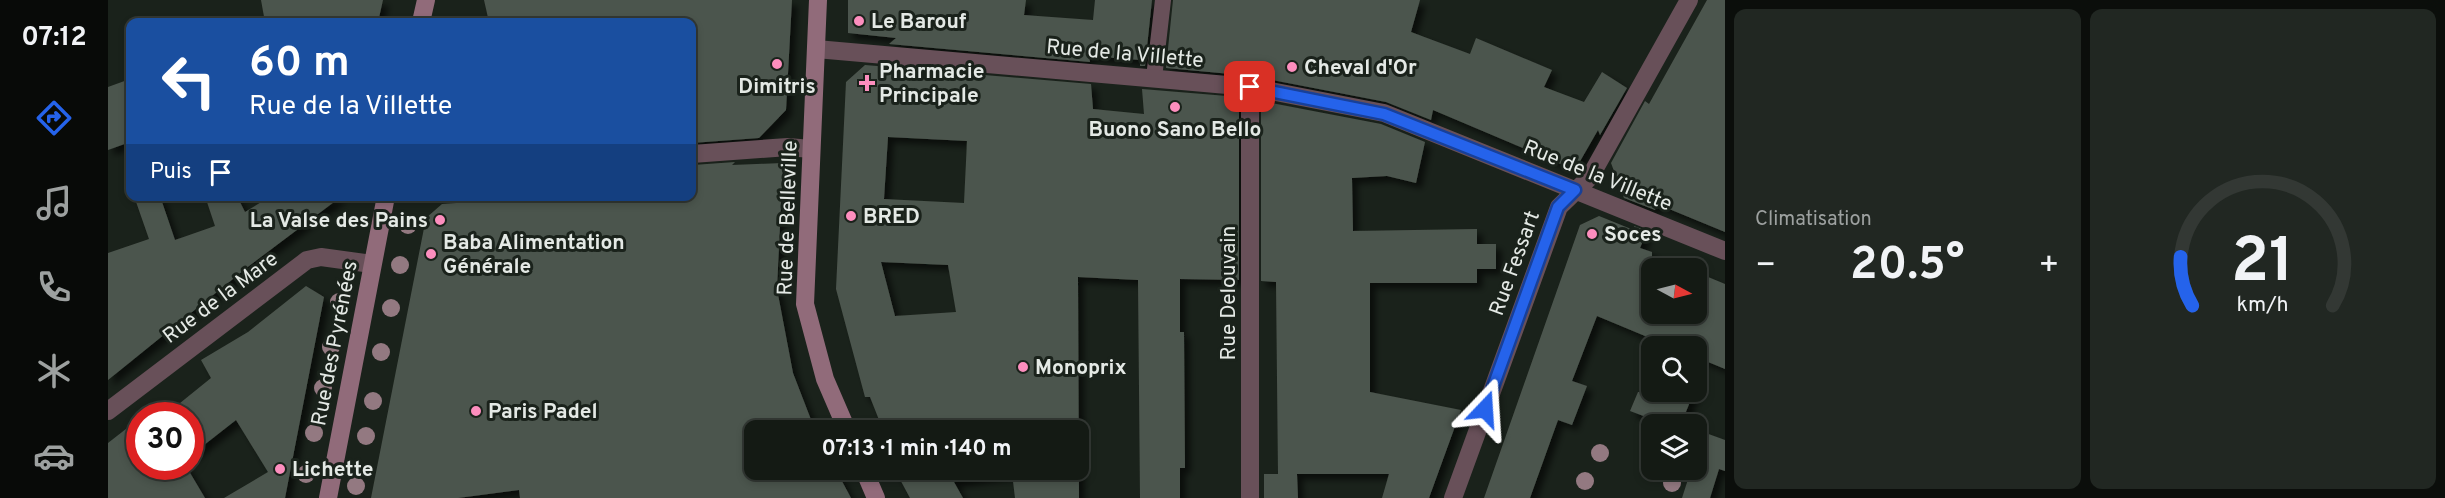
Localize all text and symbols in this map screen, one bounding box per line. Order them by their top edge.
place label: Le Barouf [871,9,967,36]
marker: Le Barouf [852,14,866,28]
text: 07:12 [21,21,87,55]
street label: Rue de la Villette [1045,34,1205,75]
text: 60 m [249,38,350,91]
icon: left [150,42,228,120]
place label: Cheval d'Or [1304,55,1417,82]
marker: Dimitris [770,57,784,71]
place label: Pharmacie Principale [879,59,984,110]
marker: Cheval d'Or [1285,60,1299,74]
pin [1224,61,1275,112]
icon: arrive [1233,70,1266,103]
place label: Dimitris [738,74,816,101]
marker: Pharmacie Principale [860,76,874,90]
text: Rue de la Villette [249,90,452,124]
icon: directions [33,97,75,139]
marker: Buono Sano Bello [1168,100,1182,114]
place label: Buono Sano Bello [1089,117,1261,144]
street label: Rue de la Villette [1519,134,1676,219]
street label: Rue de Belleville [772,140,805,296]
icon: arrive [204,156,237,189]
text: Puis [150,159,192,186]
icon: music [33,182,75,224]
place label: BRED [863,204,920,231]
street label: Rue Fessart [1484,207,1547,320]
text: Climatisation [1755,207,1872,233]
place label: La Valse des Pains [250,208,428,235]
marker: BRED [844,209,858,223]
marker: La Valse des Pains [433,213,447,227]
place label: Soces [1604,222,1662,249]
text: 21 [2231,225,2294,304]
street label: Rue Delouvain [1216,226,1243,360]
marker: Soces [1585,227,1599,241]
place label: Baba Alimentation Générale [443,230,625,281]
text: 20.5° [1850,238,1964,295]
street label: Rue de la Mare [158,246,284,350]
text: − [1755,246,1776,288]
text: + [2038,246,2059,288]
marker: Baba Alimentation Générale [424,247,438,261]
street label: Rue des Pyrénées [306,258,365,428]
north arrow [1641,258,1707,324]
map controls [1641,258,1707,480]
icon: phone [33,266,75,308]
text: km/h [2237,292,2289,319]
button: search [1641,336,1707,402]
icon: climate [33,350,75,392]
place label: Monoprix [1035,355,1127,382]
marker: Monoprix [1016,360,1030,374]
position arrow [1453,377,1517,441]
place label: Paris Padel [488,399,598,426]
speed limit sign: 30 [126,402,204,480]
marker: Paris Padel [469,404,483,418]
button: layers [1641,414,1707,480]
icon: car [33,435,75,477]
text: 07:13 · 1 min · 140 m [821,436,1012,463]
place label: Lichette [292,457,374,484]
marker: Lichette [273,462,287,476]

